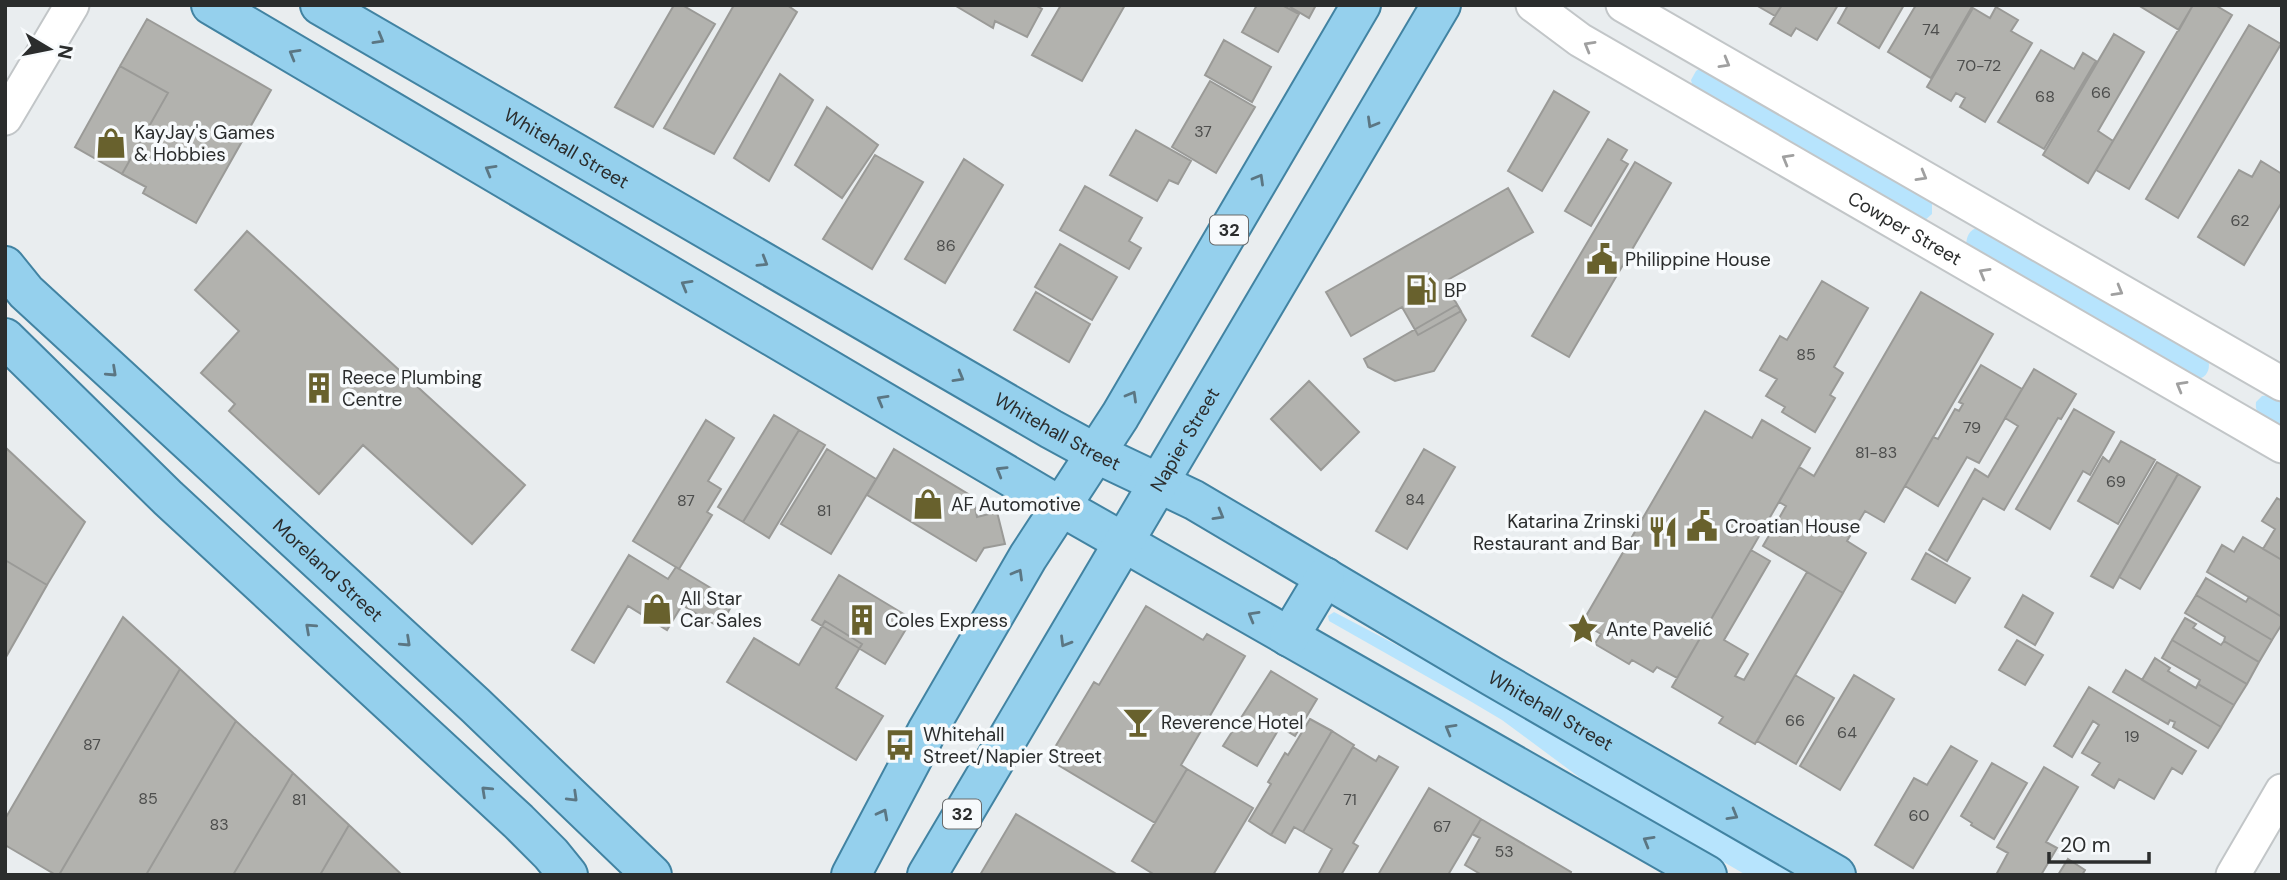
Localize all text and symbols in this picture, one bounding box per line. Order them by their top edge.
north arrow [14,14,84,84]
house number: 74 [1922,19,1940,40]
one-way arrow [371,31,384,44]
one-way arrow [1584,41,1597,54]
text: N [52,43,79,61]
one-way arrow [289,49,301,62]
one-way arrow [1717,55,1730,68]
house number: 70-72 [1957,55,2001,76]
house number: 66 [2091,82,2111,103]
house number: 68 [2035,86,2055,107]
street label: Whitehall Street [499,102,633,195]
one-way arrow [1367,116,1380,129]
place label: KayJay's Games & Hobbies [134,120,275,167]
house number: 37 [1194,121,1212,142]
shop icon: KayJay's Games & Hobbies [94,126,128,160]
one-way arrow [1781,154,1794,167]
one-way arrow [485,165,498,178]
one-way arrow [1914,168,1927,181]
one-way arrow [1251,173,1264,186]
street label: Cowper Street [1843,186,1966,271]
house number: 62 [2231,210,2249,231]
road number: 32 [1210,215,1248,244]
house number: 86 [936,235,956,256]
public building icon: Philippine House [1585,242,1619,276]
place label: Philippine House [1625,247,1771,272]
one-way arrow [756,254,769,267]
one-way arrow [1978,268,1991,281]
fuel station icon: BP [1404,273,1438,307]
place label: BP [1444,278,1466,303]
one-way arrow [681,280,694,293]
one-way arrow [2111,283,2124,296]
house number: 85 [1796,344,1816,365]
one-way arrow [104,364,117,376]
place label: Reece Plumbing Centre [342,365,482,412]
one-way arrow [952,369,965,382]
building icon: Reece Plumbing Centre [302,371,336,405]
one-way arrow [2175,381,2188,394]
street label: Napier Street [1144,383,1225,496]
street label: Whitehall Street [990,387,1125,476]
one-way arrow [1124,390,1137,403]
one-way arrow [877,395,890,408]
house number: 79 [1963,417,1981,438]
house number: 81-83 [1855,442,1897,463]
one-way arrow [996,466,1009,479]
house number: 69 [2106,471,2126,492]
shop icon: AF Automotive [911,487,945,521]
house number: 84 [1405,489,1425,510]
house number: 87 [677,490,695,511]
place label: AF Automotive [951,492,1081,517]
house number: 81 [817,500,831,521]
one-way arrow [1212,507,1225,520]
place label: Katarina Zrinski Restaurant and Bar [1473,509,1640,556]
public building icon: Croatian House [1685,509,1719,543]
street label: Moreland Street [267,513,388,627]
place label: Croatian House [1725,514,1860,539]
restaurant icon: Katarina Zrinski Restaurant and Bar [1646,515,1680,549]
one-way arrow [1010,568,1023,581]
place label: All Star Car Sales [680,586,762,633]
shop icon: All Star Car Sales [640,592,674,626]
building icon: Coles Express [845,603,879,637]
place label: Coles Express [885,608,1008,633]
one-way arrow [1247,611,1260,624]
place icon: Ante Pavelić [1566,612,1600,646]
place label: Ante Pavelić [1606,617,1713,642]
one-way arrow [305,623,318,636]
one-way arrow [398,634,411,646]
one-way arrow [1060,635,1073,648]
street label: Whitehall Street [1483,665,1618,757]
bar icon: Reverence Hotel [1121,705,1155,739]
place label: Reverence Hotel [1161,710,1304,735]
house number: 66 [1785,710,1805,731]
place label: Whitehall Street/Napier Street [923,722,1102,769]
house number: 64 [1837,722,1857,743]
one-way arrow [1445,724,1458,737]
house number: 19 [2124,726,2140,747]
bus stop icon: Whitehall Street/Napier Street [883,728,917,762]
house number: 87 [83,734,101,755]
one-way arrow [481,786,494,799]
house number: 85 [138,788,158,809]
house number: 81 [292,789,306,810]
one-way arrow [564,789,577,802]
house number: 71 [1343,789,1357,810]
road number: 32 [943,800,981,828]
house number: 60 [1909,805,1930,826]
one-way arrow [1726,807,1739,820]
one-way arrow [875,809,888,822]
house number: 83 [209,814,229,835]
house number: 67 [1433,816,1451,837]
scale bar [2049,820,2149,864]
text: 20 m [2060,831,2111,859]
one-way arrow [1643,836,1655,849]
house number: 53 [1494,841,1514,862]

